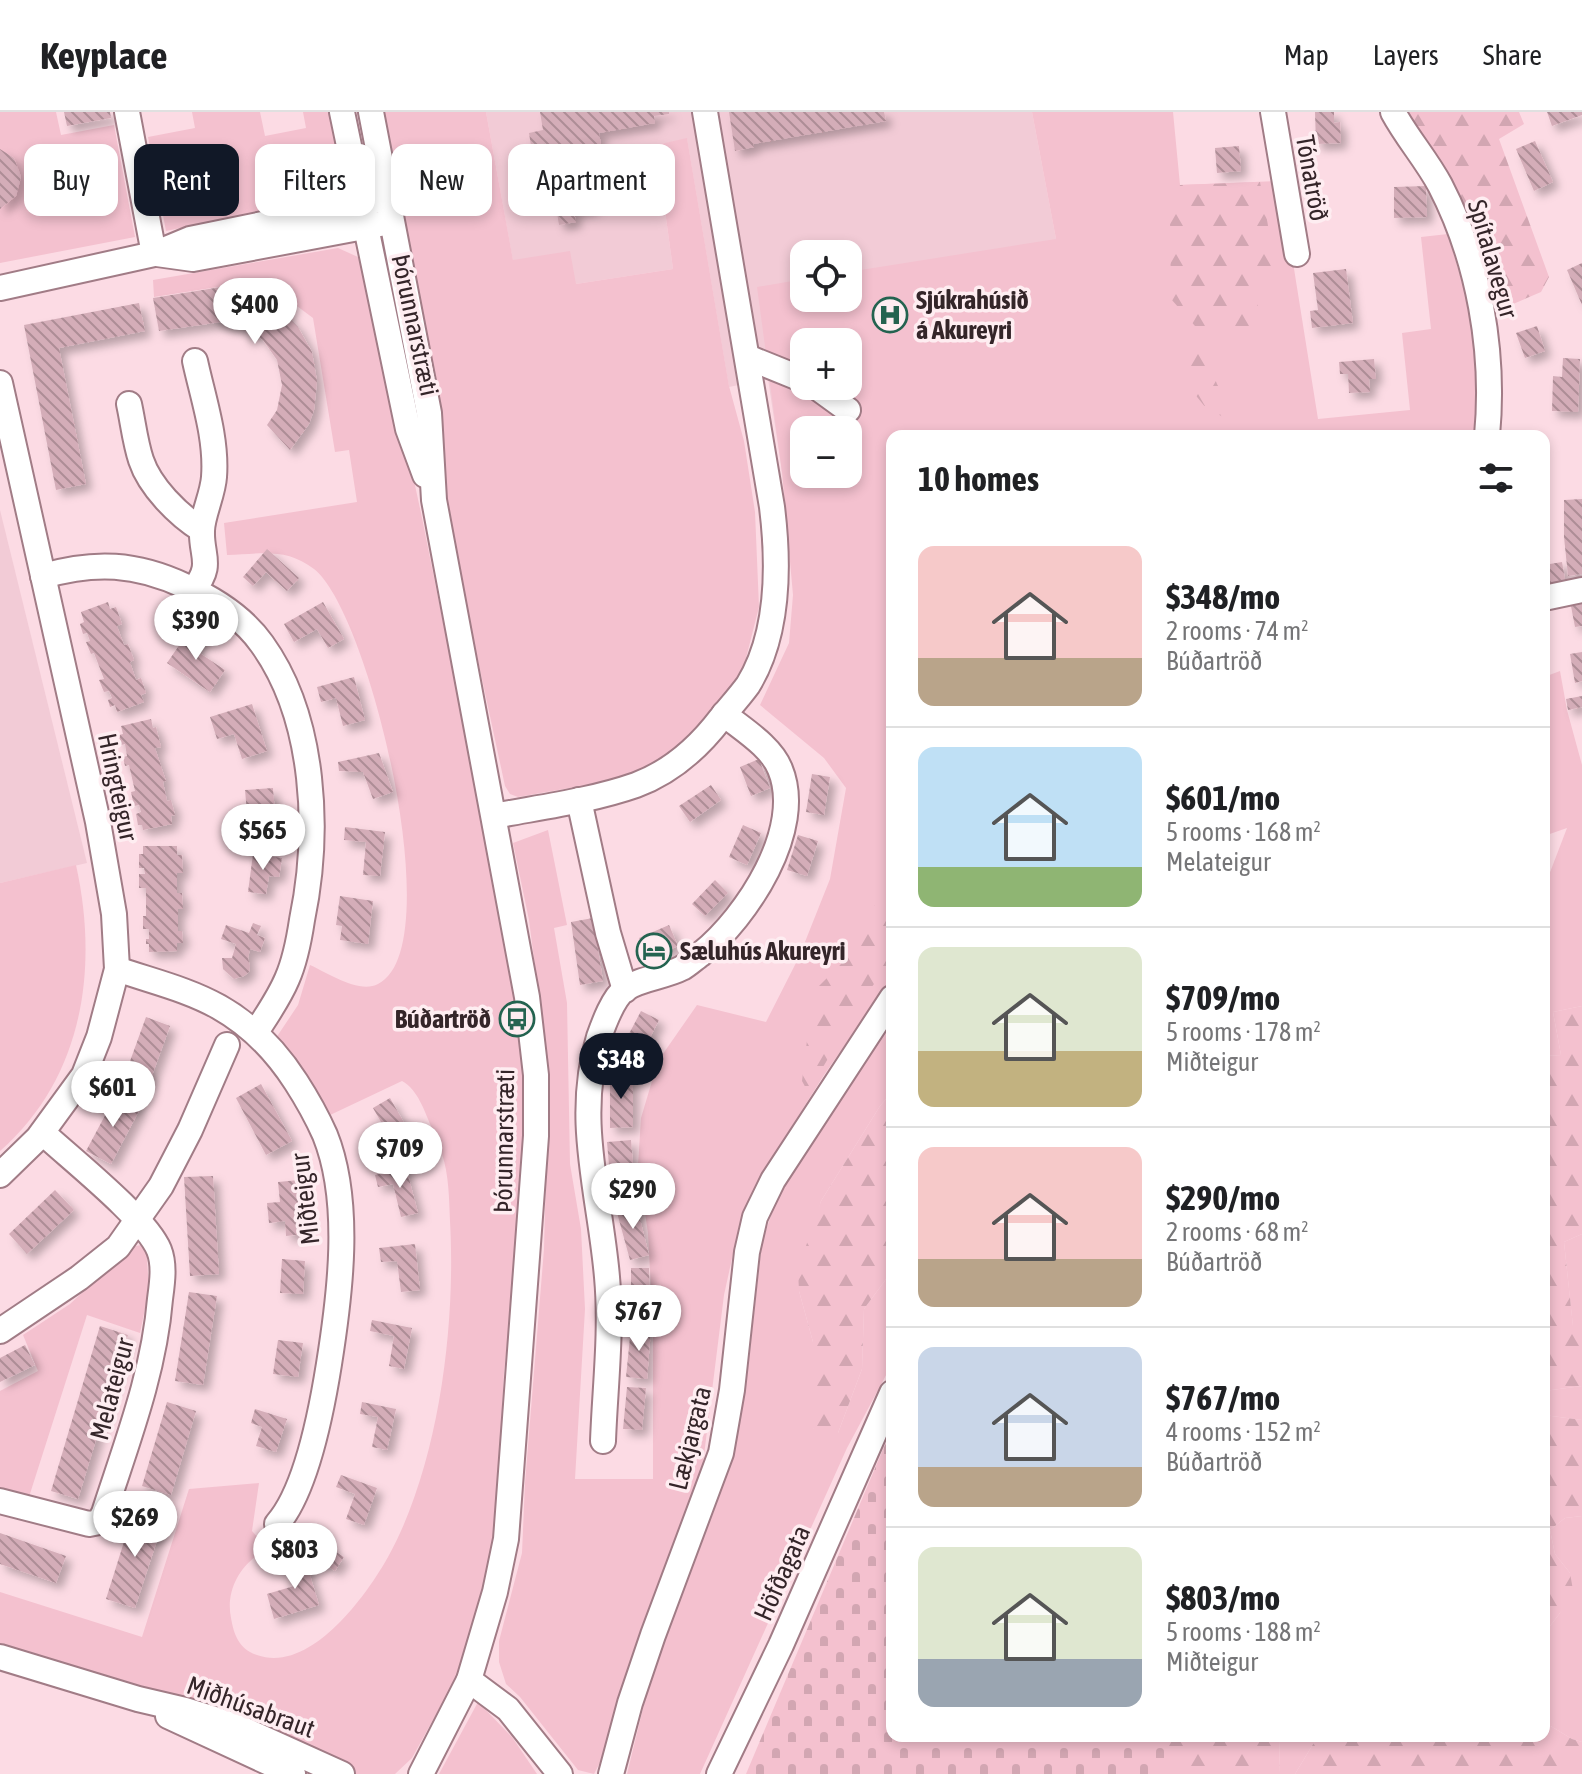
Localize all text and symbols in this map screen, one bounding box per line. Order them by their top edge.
text: Keyplace [40,34,167,77]
text: Map [1284,39,1329,71]
text: Layers [1373,39,1439,71]
text: Share [1483,39,1542,71]
street label: Tónatröð [1290,133,1334,223]
chip: Buy [24,144,118,216]
chip: Rent [134,144,239,216]
chip: Filters [255,144,375,216]
chip: New [391,144,492,216]
chip: Apartment [508,144,675,216]
street label: Spítalavegur [1462,196,1524,322]
map controls [790,240,862,488]
button: locate [790,240,862,312]
street label: Þórunnarstræti [385,251,445,399]
pin: $400 [208,278,302,346]
place label: Sjúkrahúsið á Akureyri [916,285,1029,345]
text: $400 [231,289,279,319]
hospital icon: Sjúkrahúsið á Akureyri [871,296,909,334]
button: + [790,328,862,400]
button: − [790,416,862,488]
icon: filters [1474,456,1518,500]
text: 10 homes [918,459,1039,498]
text: $348/mo [1166,577,1280,616]
icon: home [982,578,1078,674]
pin: $390 [149,594,243,662]
text: $390 [172,605,220,635]
text: 2 rooms · 74 m² [1166,616,1308,646]
text: Búðartröð [1166,646,1262,676]
street label: Hringteigur [92,731,144,844]
text: $601/mo [1166,778,1280,817]
icon: home [982,779,1078,875]
pin: $565 [216,804,310,872]
text: $565 [239,815,287,845]
text: 5 rooms · 168 m² [1166,817,1321,847]
text: Melateigur [1166,847,1271,877]
hotel icon: Sæluhús Akureyri [635,932,673,970]
place label: Sæluhús Akureyri [680,936,846,966]
text: $709/mo [1166,978,1280,1017]
icon: home [982,979,1078,1075]
bus stop icon: Búðartröð [498,1000,536,1038]
place label: Búðartröð [395,1004,491,1034]
text: 5 rooms · 178 m² [1166,1017,1321,1047]
pin: $348 [574,1033,668,1101]
text: $348 [597,1044,645,1074]
text: Miðteigur [1166,1047,1258,1077]
pin: $601 [66,1061,160,1129]
street label: Þórunnarstræti [488,1069,520,1213]
text: $601 [89,1072,137,1102]
pin: $709 [353,1122,447,1190]
text: $709 [376,1133,424,1163]
street label: Miðteigur [284,1151,325,1247]
pin: $290 [586,1163,680,1231]
text: $290 [609,1174,657,1204]
text: $290/mo [1166,1178,1280,1217]
icon: home [982,1179,1078,1275]
text: 2 rooms · 68 m² [1166,1217,1308,1247]
text: Búðartröð [1166,1247,1262,1277]
pin: $767 [592,1285,686,1353]
text: $767 [615,1296,663,1326]
street label: Melateigur [84,1334,140,1443]
text: $767/mo [1166,1378,1280,1417]
icon: home [982,1379,1078,1475]
street label: Lækjargata [663,1383,717,1493]
text: 4 rooms · 152 m² [1166,1417,1321,1447]
text: Búðartröð [1166,1447,1262,1477]
pin: $269 [88,1491,182,1559]
text: $269 [111,1502,159,1532]
street label: Höfðagata [748,1521,816,1625]
pin: $803 [248,1523,342,1591]
text: $803 [271,1534,319,1564]
text: $803/mo [1166,1578,1280,1617]
icon: home [982,1579,1078,1675]
text: 5 rooms · 188 m² [1166,1617,1321,1647]
text: Miðteigur [1166,1647,1258,1677]
street label: Miðhúsabraut [183,1670,319,1744]

